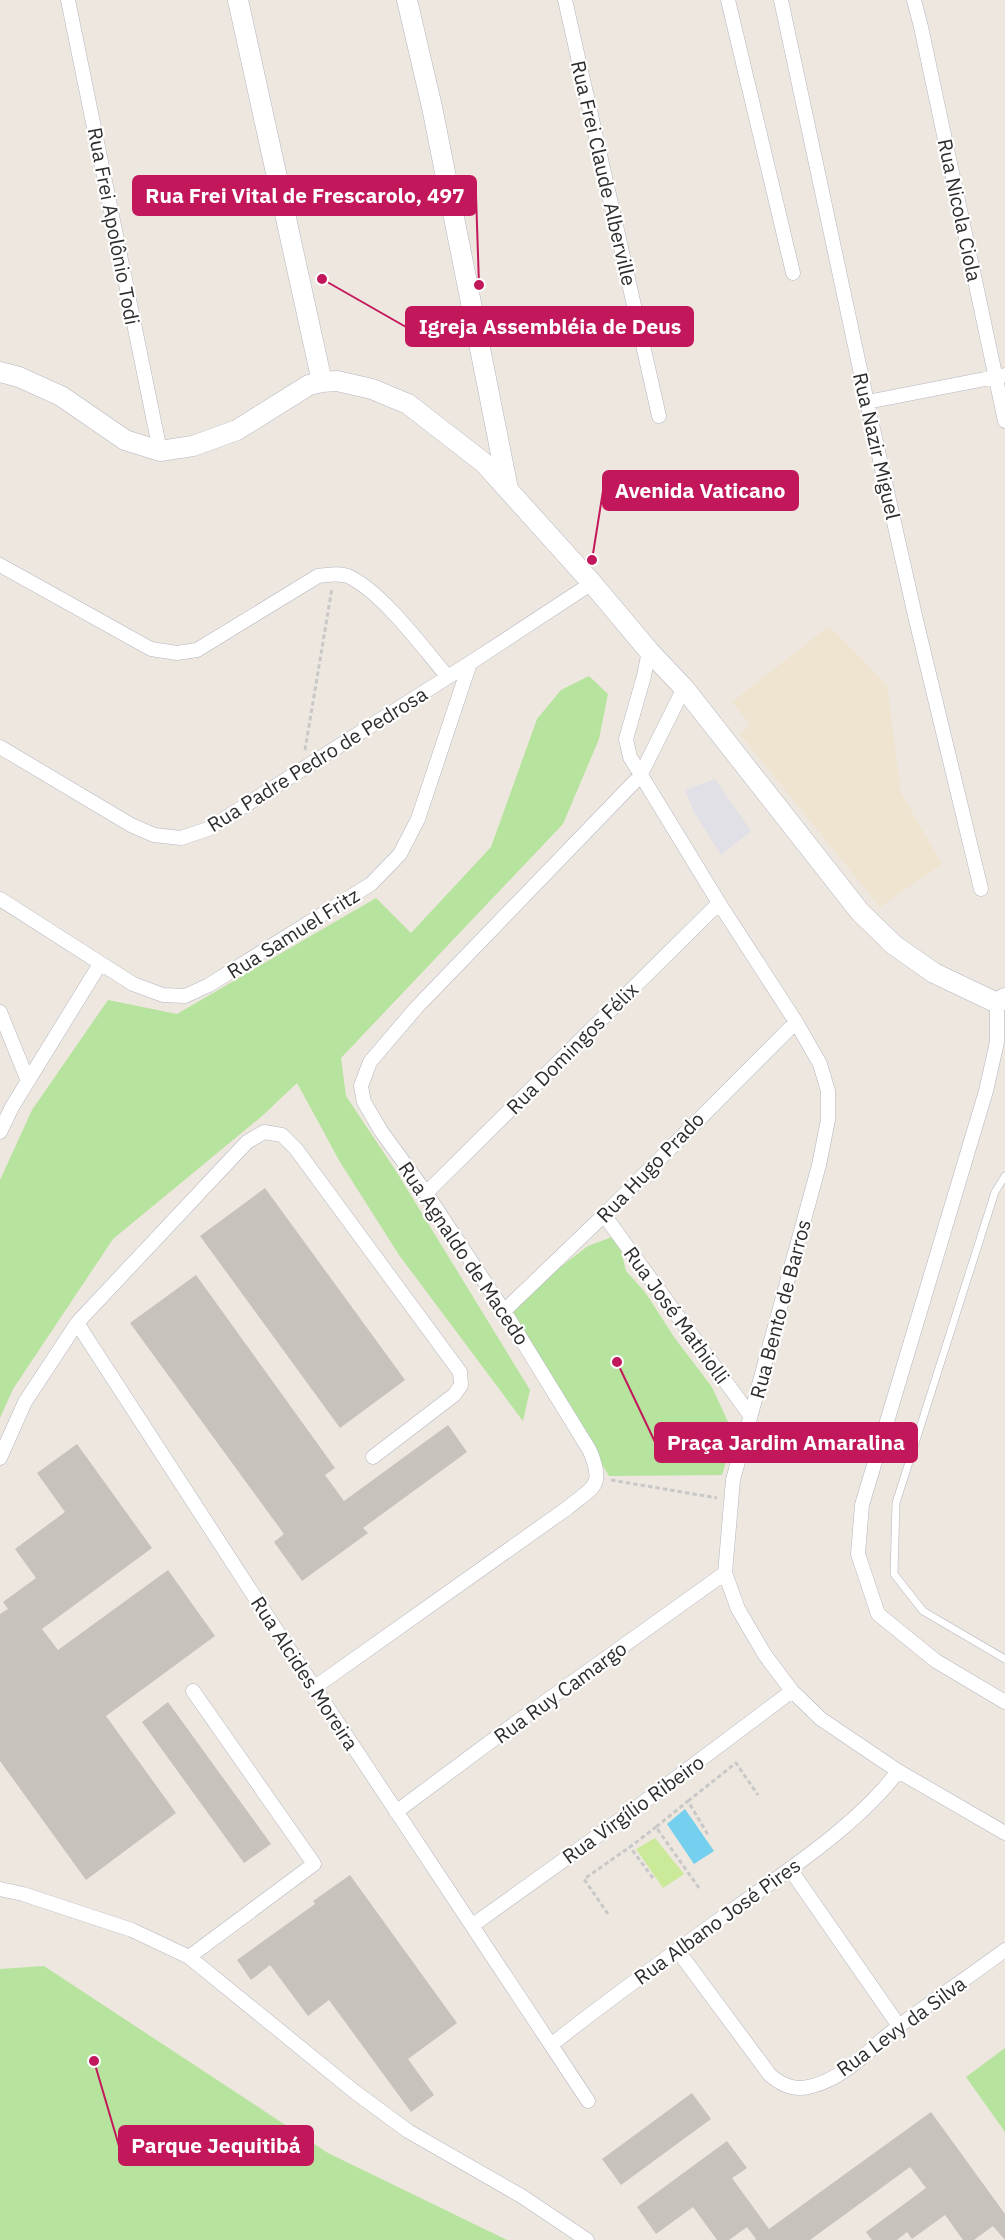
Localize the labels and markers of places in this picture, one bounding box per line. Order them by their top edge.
callout: Rua Frei Vital de Frescarolo, 497 [133,176,476,215]
callout: Igreja Assembléia de Deus [406,307,693,346]
callout: Avenida Vaticano [603,471,798,510]
callout: Praça Jardim Amaralina [655,1423,917,1462]
callout: Parque Jequitibá [119,2126,313,2165]

